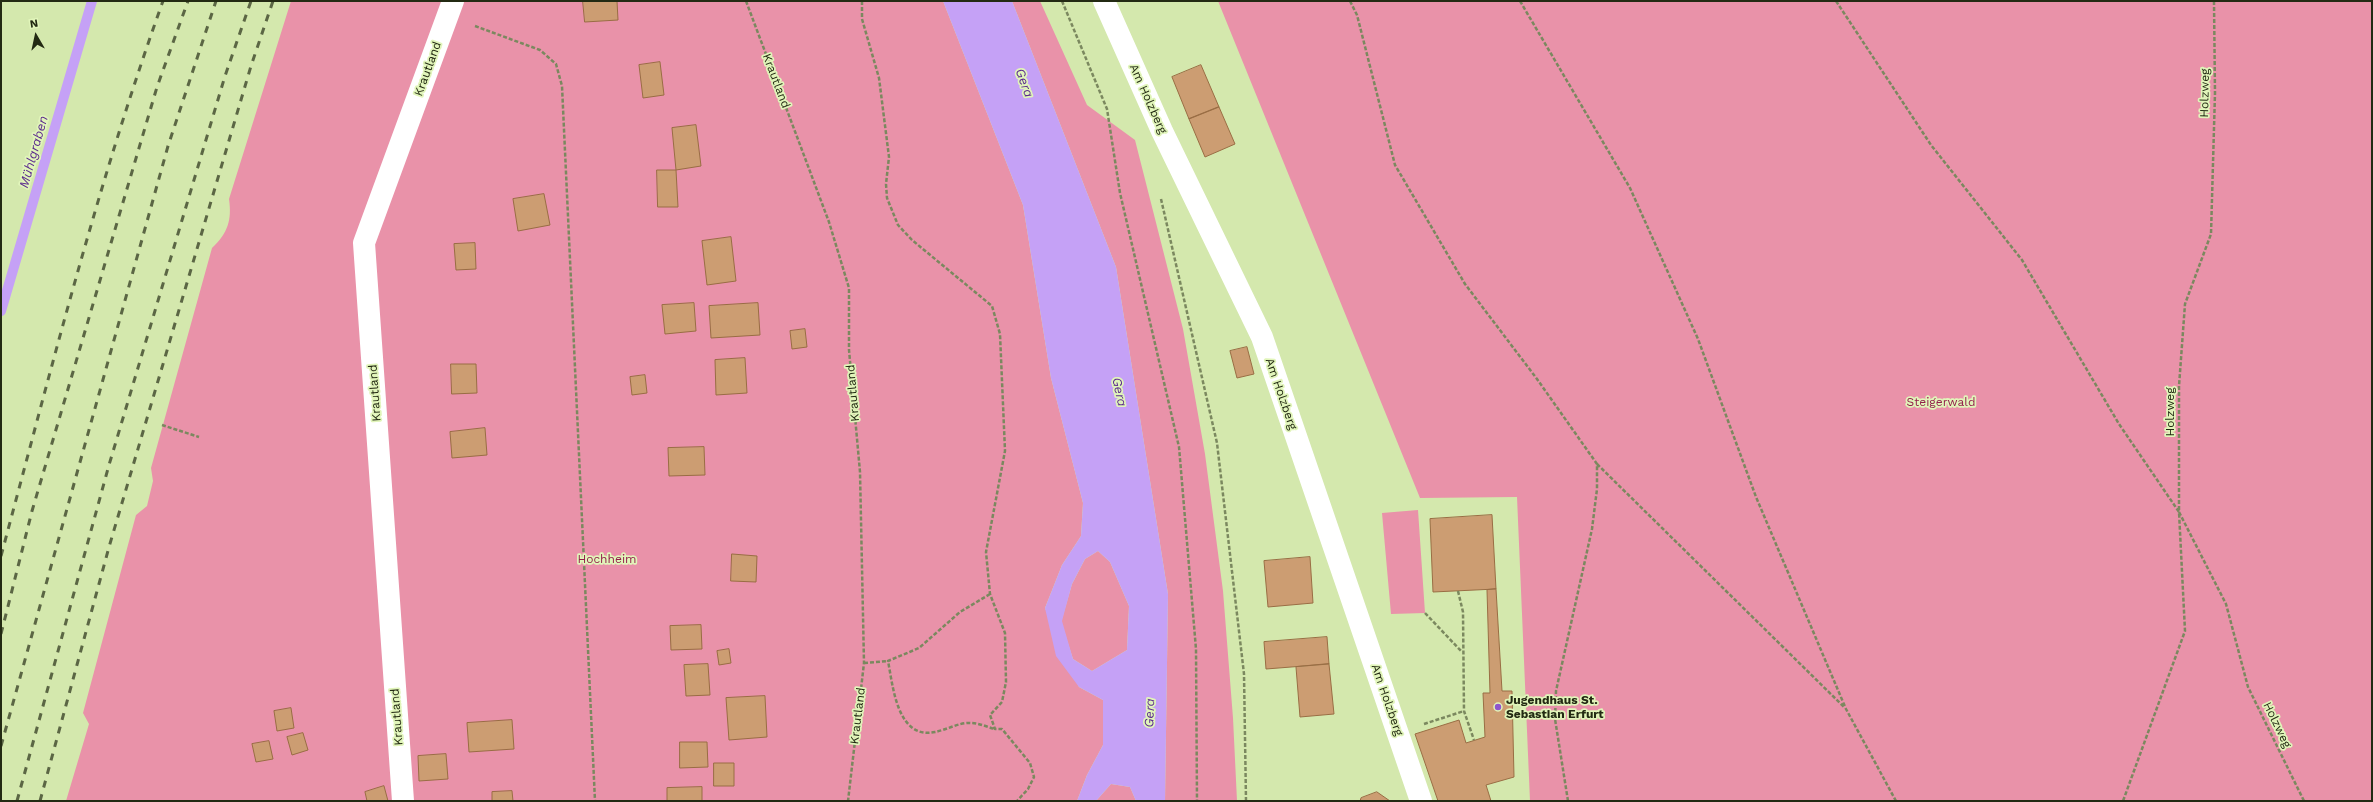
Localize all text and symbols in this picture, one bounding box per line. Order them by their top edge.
north arrow [16,16,56,56]
text: N [29,17,39,31]
street label: Krautland [411,40,445,98]
street label: Krautland [759,52,793,110]
street label: Am Holzberg [1126,62,1170,136]
water label: Gera [1011,66,1037,100]
street label: Holzweg [2197,68,2213,118]
water label: Mühlgraben [16,114,52,190]
street label: Am Holzberg [1262,356,1300,432]
street label: Krautland [366,364,384,422]
street label: Krautland [843,364,863,422]
water label: Gera [1108,376,1130,408]
street label: Holzweg [2163,387,2177,437]
park label: Steigerwald [1907,395,1975,409]
park label: Hochheim [577,552,637,566]
street label: Am Holzberg [1368,662,1406,738]
street label: Krautland [847,687,869,745]
street label: Krautland [388,688,406,746]
place label: Jugendhaus St. Sebastian Erfurt [1506,693,1604,721]
water label: Gera [1142,698,1158,728]
street label: Holzweg [2260,700,2294,750]
marker: Jugendhaus St. Sebastian Erfurt [1493,702,1503,712]

